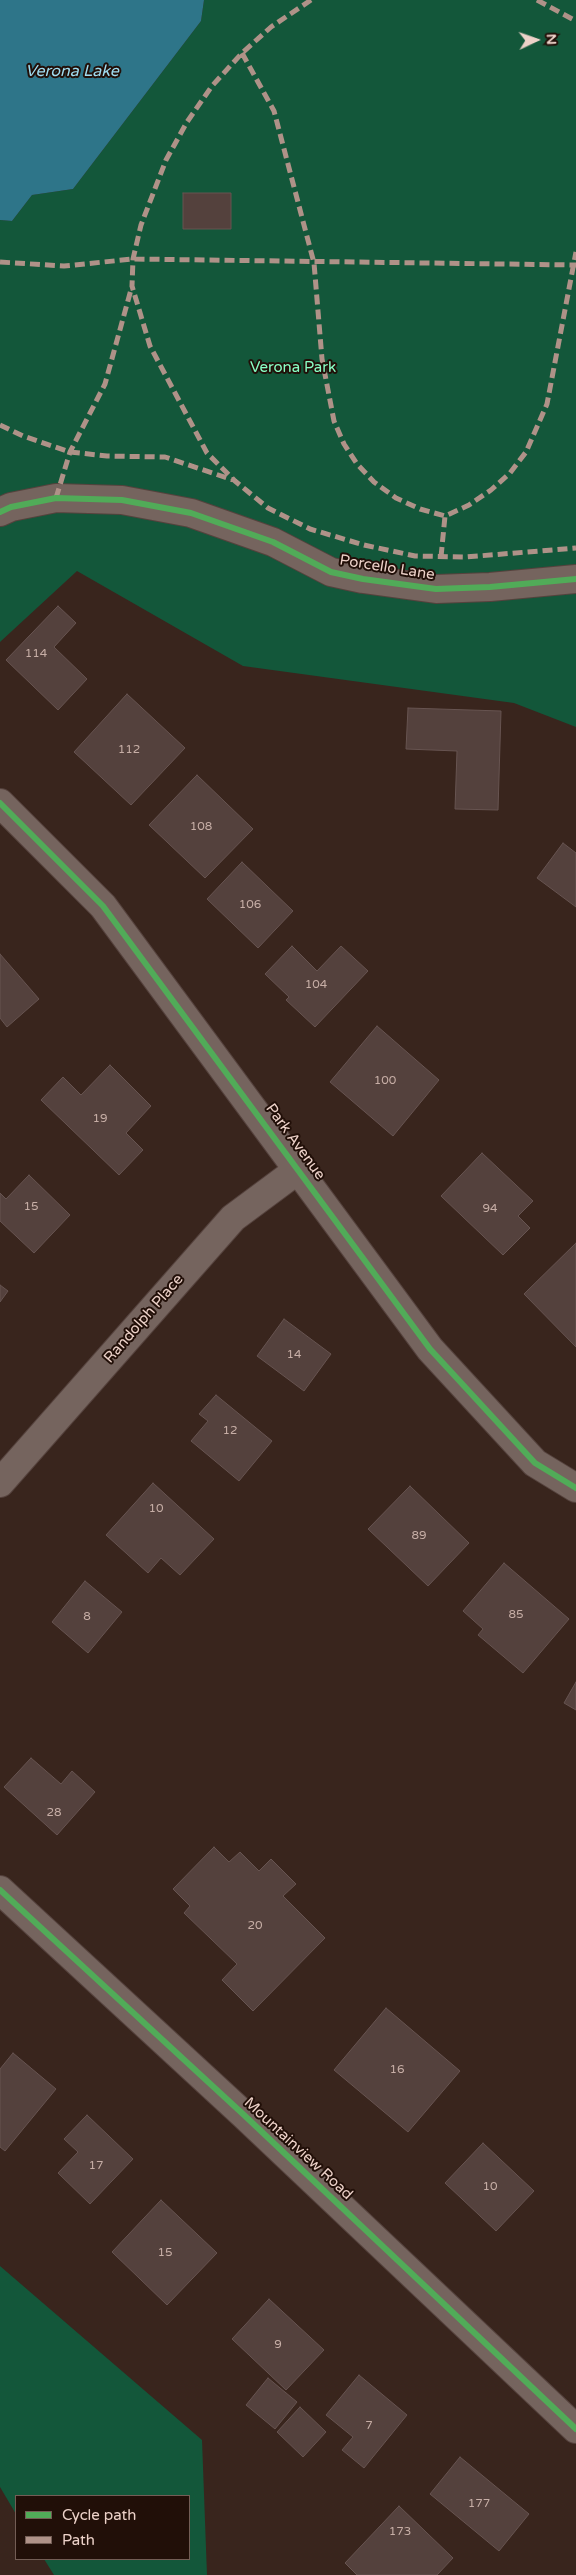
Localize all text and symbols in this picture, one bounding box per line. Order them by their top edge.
north arrow [511,15,561,65]
text: N [543,33,560,45]
water label: Verona Lake [25,62,119,82]
park label: Verona Park [250,359,336,377]
street label: Porcello Lane [338,552,436,584]
house number: 114 [25,647,47,661]
house number: 112 [118,743,140,757]
house number: 108 [190,820,212,834]
house number: 106 [239,898,261,912]
house number: 104 [305,978,327,992]
house number: 100 [374,1074,396,1088]
street label: Park Avenue [261,1100,329,1184]
house number: 19 [92,1112,108,1126]
house number: 15 [23,1200,39,1214]
house number: 94 [482,1202,498,1216]
street label: Randolph Place [101,1271,187,1367]
house number: 14 [286,1348,302,1362]
house number: 12 [222,1424,238,1438]
house number: 10 [148,1502,164,1516]
house number: 89 [411,1529,427,1543]
house number: 85 [508,1608,524,1622]
house number: 8 [83,1610,91,1624]
house number: 28 [46,1806,62,1820]
house number: 20 [247,1919,263,1933]
house number: 16 [389,2063,405,2077]
street label: Mountainview Road [240,2094,356,2204]
house number: 17 [88,2159,104,2173]
house number: 10 [482,2180,498,2194]
house number: 15 [157,2246,173,2260]
house number: 9 [274,2338,282,2352]
house number: 7 [365,2419,373,2433]
legend [15,2495,190,2560]
house number: 177 [468,2497,490,2511]
text: Cycle path [62,2506,136,2524]
house number: 173 [389,2525,411,2539]
text: Path [62,2531,95,2549]

